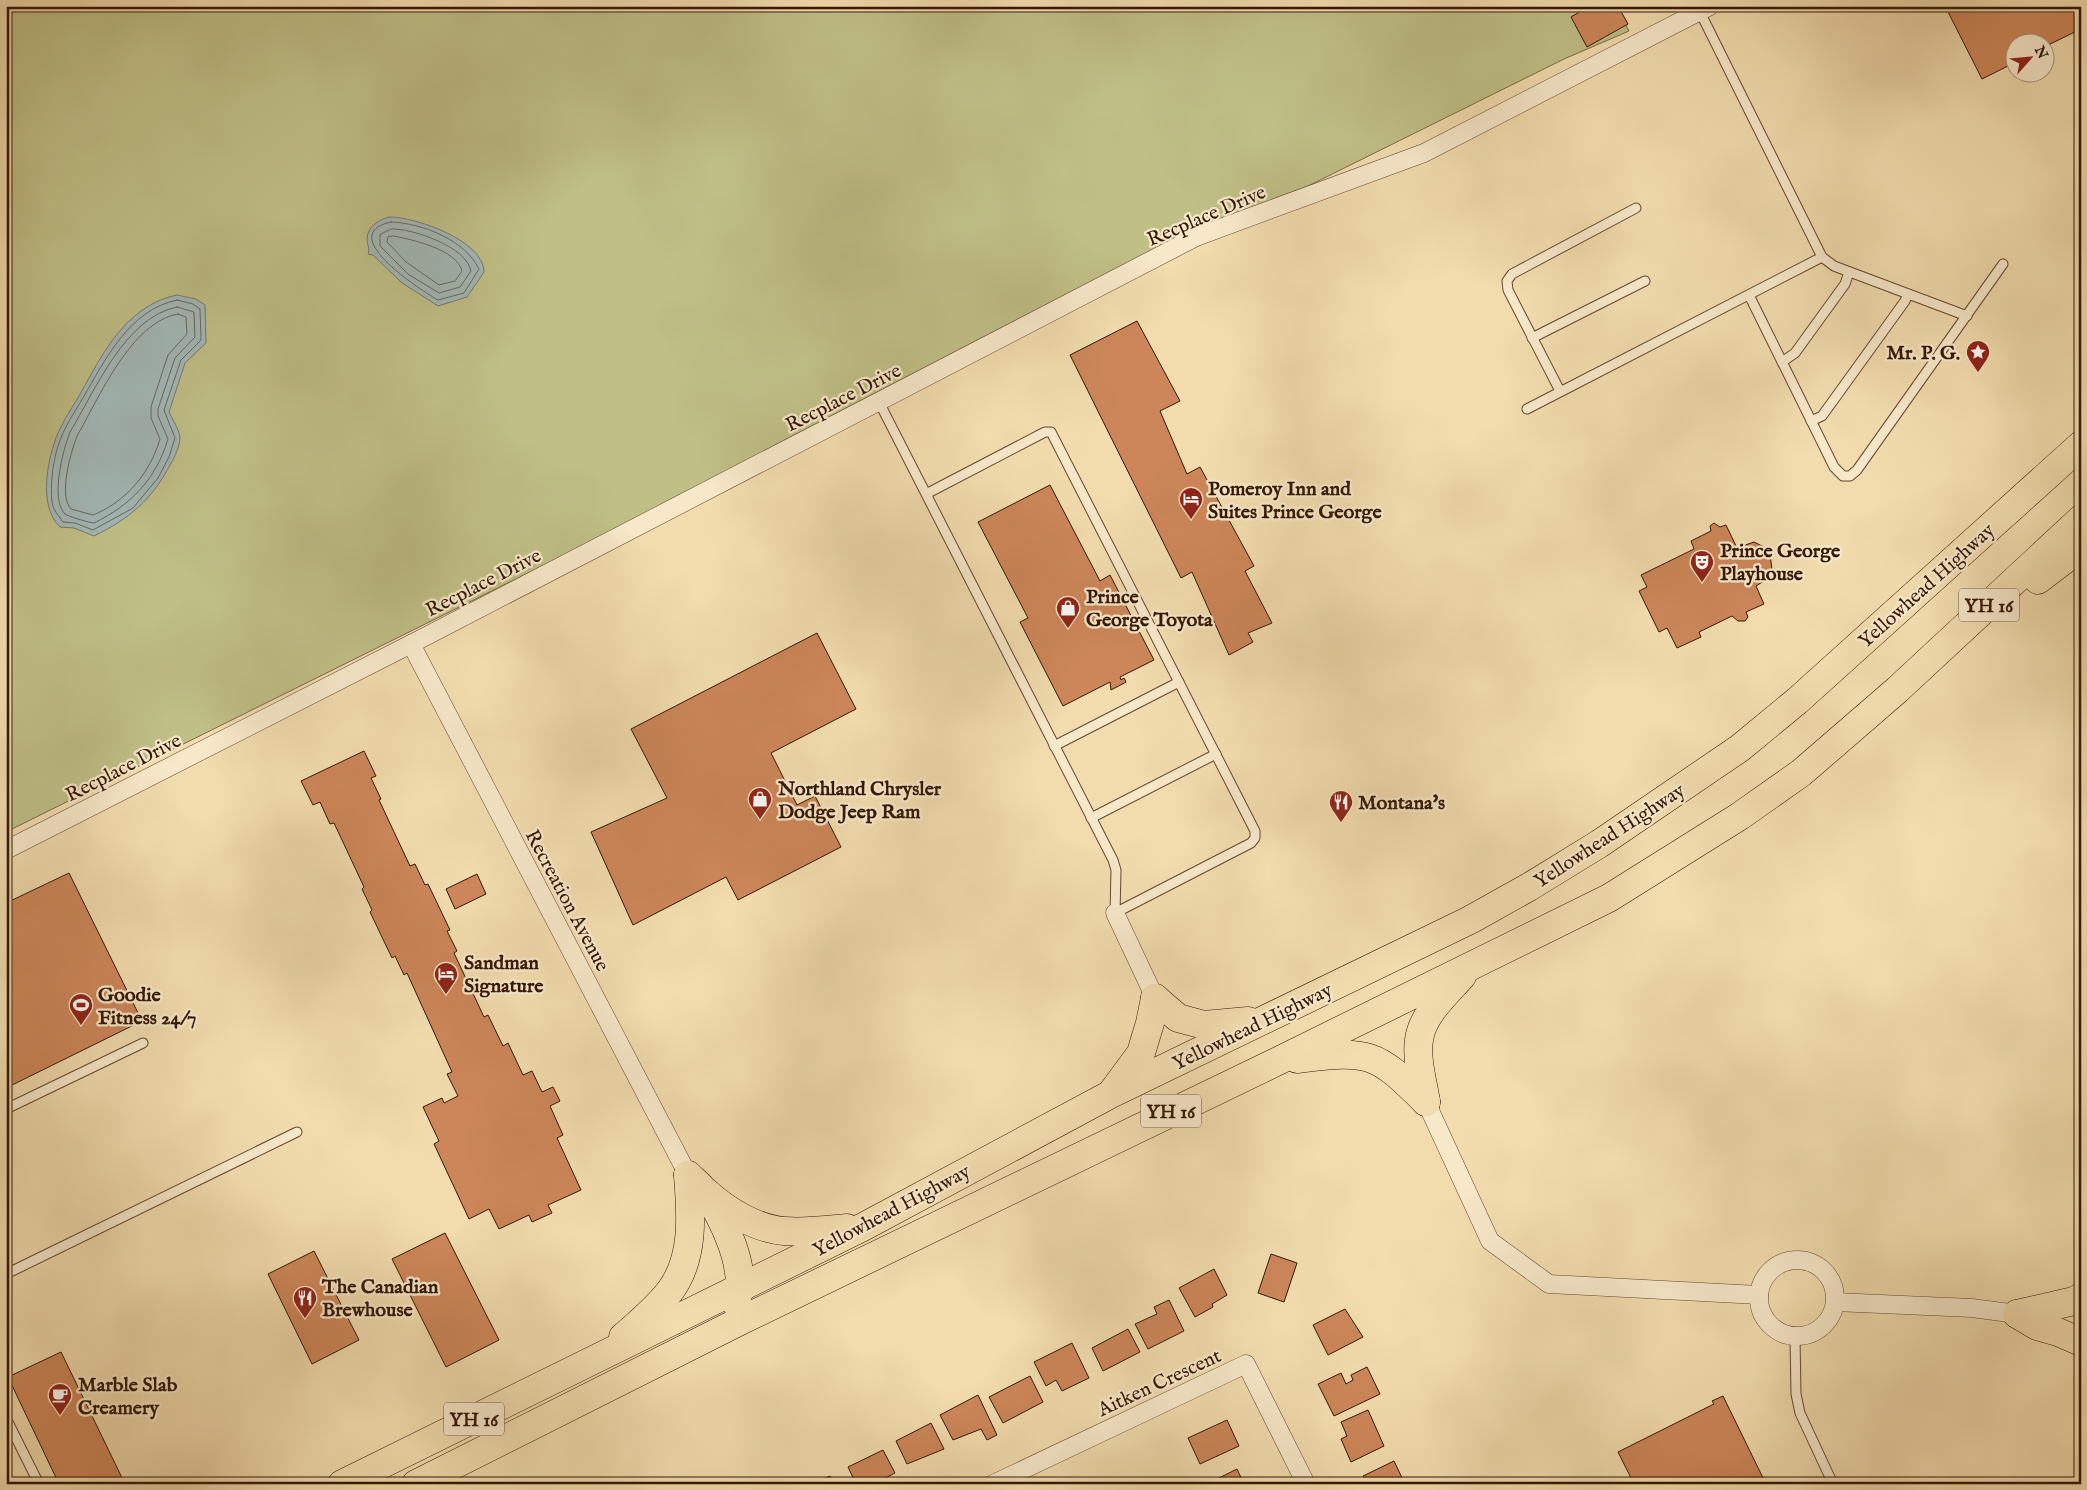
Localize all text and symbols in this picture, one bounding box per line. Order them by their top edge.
north arrow [2004,32,2054,82]
text: N [2029,42,2051,62]
street label: Recplace Drive [1143,180,1270,253]
place icon: Mr. P. G. [1965,339,1991,373]
place label: Mr. P. G. [1886,341,1960,366]
street label: Recplace Drive [782,358,906,438]
place label: Pomeroy Inn and Suites Prince George [1208,477,1382,525]
hotel icon: Pomeroy Inn and Suites Prince George [1178,486,1204,520]
street label: Yellowhead Highway [1854,518,2000,654]
place label: Prince George Playhouse [1720,539,1841,587]
street label: Recplace Drive [422,543,546,623]
theatre icon: Prince George Playhouse [1689,549,1715,583]
place label: Prince George Toyota [1086,585,1213,633]
road number: YH 16 [1959,588,2019,622]
shop icon: Prince George Toyota [1055,595,1081,629]
street label: Recplace Drive [62,728,186,808]
place label: Northland Chrysler Dodge Jeep Ram [777,777,942,825]
street label: Yellowhead Highway [1530,778,1690,894]
shop icon: Northland Chrysler Dodge Jeep Ram [747,786,773,820]
restaurant icon: Montana's [1328,789,1354,823]
place label: Montana's [1358,791,1445,816]
street label: Recreation Avenue [519,826,615,976]
place label: Sandman Signature [464,951,544,999]
hotel icon: Sandman Signature [433,961,459,995]
street label: Yellowhead Highway [1169,978,1337,1077]
place label: Goodie Fitness 24/7 [98,983,196,1031]
sports icon: Goodie Fitness 24/7 [68,992,94,1026]
road number: YH 16 [1141,1094,1201,1128]
street label: Yellowhead Highway [809,1159,975,1263]
place label: The Canadian Brewhouse [321,1275,439,1323]
restaurant icon: The Canadian Brewhouse [292,1285,318,1319]
street label: Aitken Crescent [1093,1344,1226,1423]
place label: Marble Slab Creamery [78,1373,178,1421]
cafe icon: Marble Slab Creamery [47,1382,73,1416]
road number: YH 16 [444,1402,504,1436]

